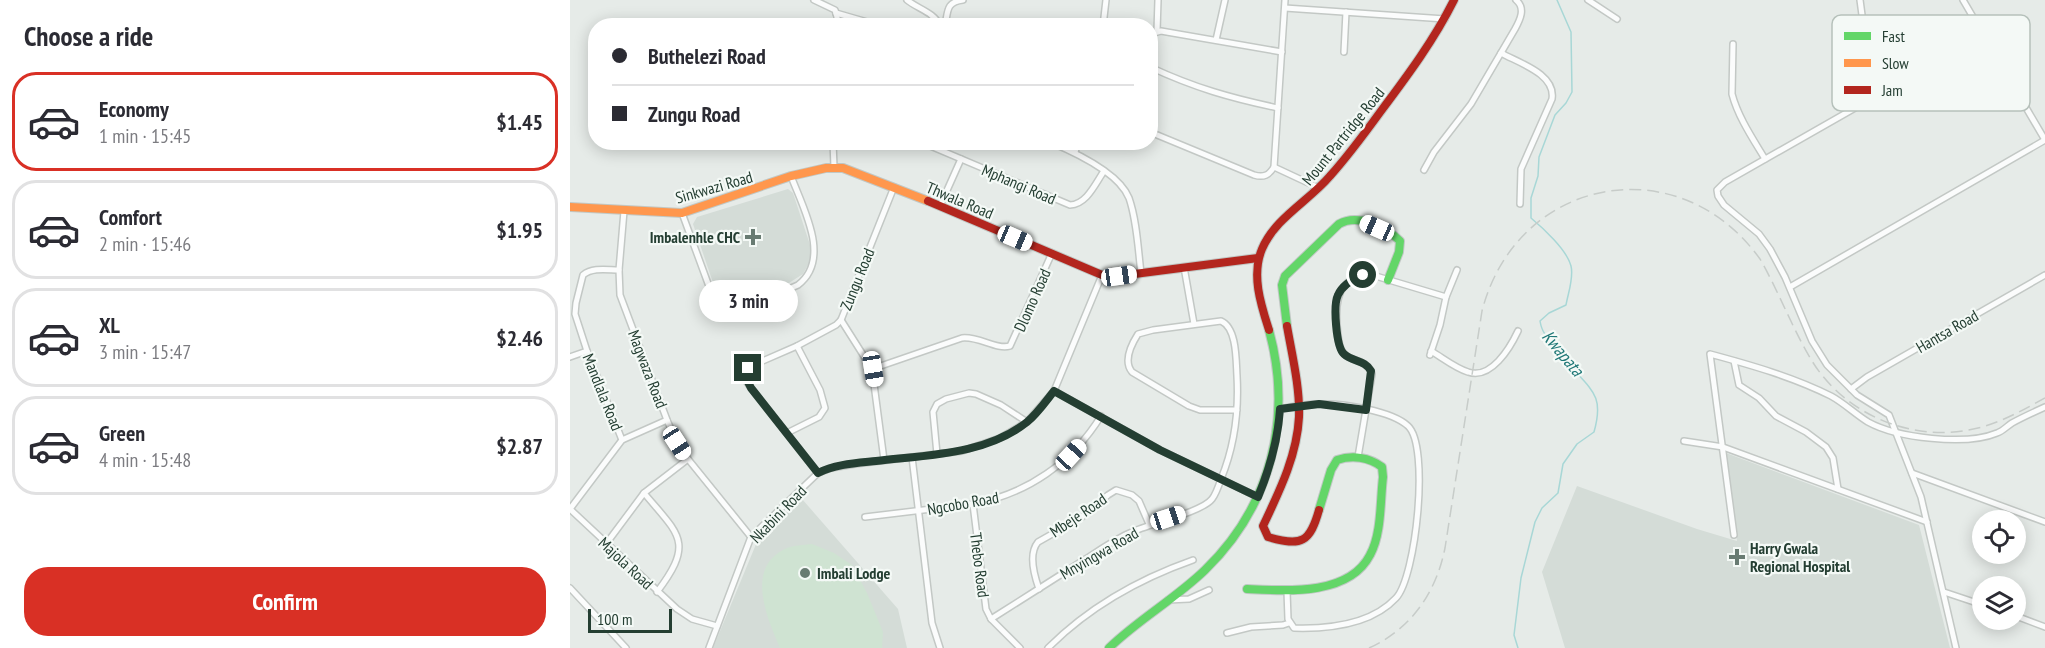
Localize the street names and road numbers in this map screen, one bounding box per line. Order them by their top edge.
street label: Mount Partridge Road [1297,83,1389,189]
street label: Mphangi Road [979,159,1059,209]
street label: Sinkwazi Road [673,166,755,208]
street label: Thwala Road [923,177,997,223]
street label: Zungu Road [836,245,879,313]
street label: Dlomo Road [1009,265,1055,335]
street label: Hantsa Road [1912,305,1982,357]
street label: Magwaza Road [624,327,672,411]
street label: Mandlala Road [578,350,628,434]
street label: Nkabini Road [746,481,811,547]
street label: Ngcobo Road [926,487,1000,519]
street label: Mbeje Road [1046,489,1110,541]
street label: Mnyingwa Road [1056,523,1142,583]
street label: Thebo Road [966,531,994,599]
street label: Majola Road [594,533,658,593]

